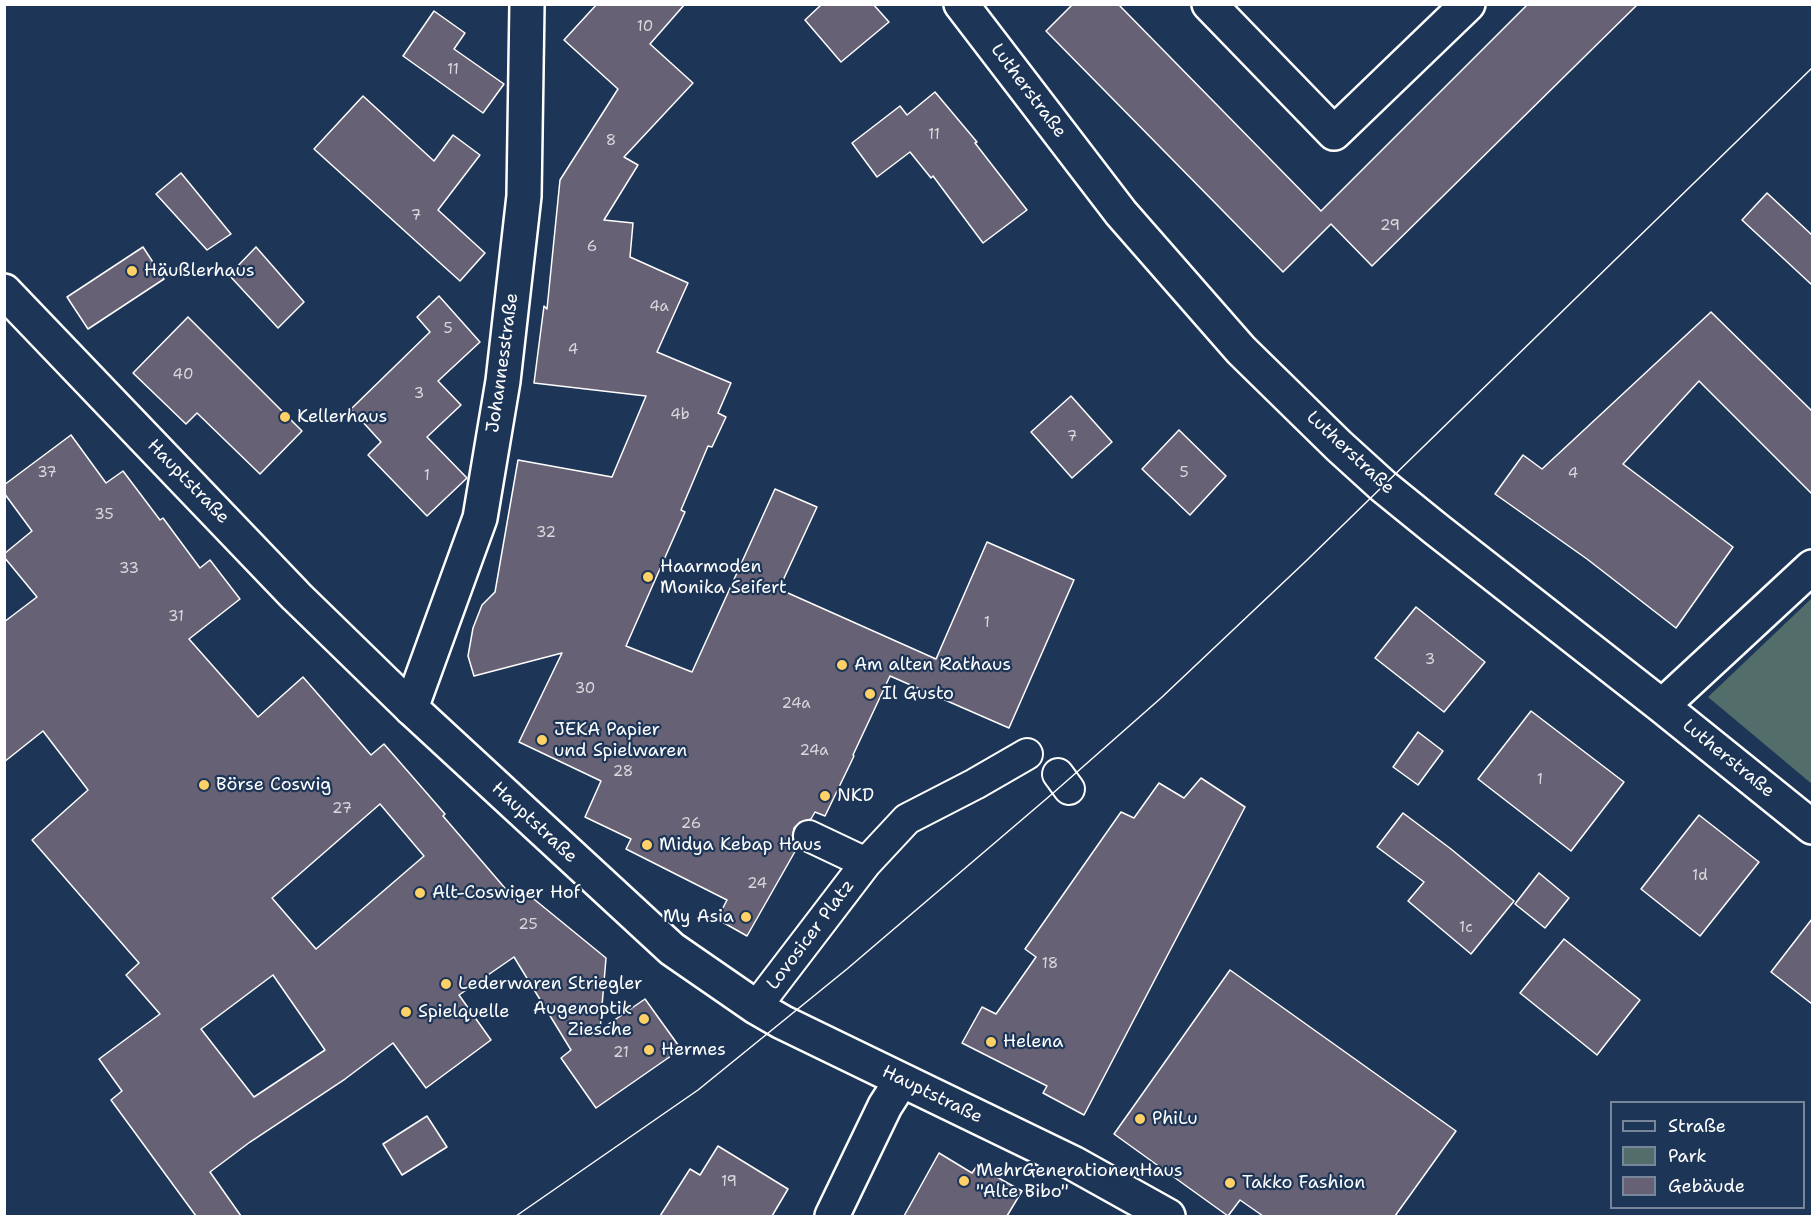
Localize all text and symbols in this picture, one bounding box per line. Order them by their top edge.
house number: 10 [637,18,653,36]
street label: Lutherstraße [986,40,1070,142]
house number: 11 [447,61,459,79]
house number: 11 [928,126,940,144]
house number: 8 [606,132,616,150]
house number: 7 [411,207,421,225]
house number: 29 [1380,217,1400,235]
house number: 6 [587,238,597,256]
place label: Häußlerhaus [144,260,255,282]
marker: Häußlerhaus [125,264,139,278]
street label: Johannesstraße [483,292,523,434]
house number: 4a [649,298,669,316]
house number: 5 [443,320,453,338]
house number: 4 [568,341,578,359]
house number: 40 [173,366,193,384]
house number: 3 [414,385,424,403]
place label: Kellerhaus [297,406,387,428]
house number: 4b [670,406,690,424]
street label: Lutherstraße [1302,407,1398,499]
marker: Kellerhaus [278,410,292,424]
house number: 7 [1067,428,1077,446]
street label: Hauptstraße [142,435,234,529]
house number: 37 [37,464,57,482]
house number: 5 [1179,464,1189,482]
house number: 4 [1568,465,1578,483]
house number: 1 [424,467,430,485]
house number: 35 [94,506,114,524]
house number: 32 [536,524,556,542]
place label: Haarmoden Monika Seifert [660,556,787,598]
house number: 33 [119,560,139,578]
marker: Haarmoden Monika Seifert [641,570,655,584]
house number: 31 [168,608,184,626]
house number: 1 [984,614,990,632]
house number: 3 [1425,651,1435,669]
place label: Am alten Rathaus [854,654,1011,676]
marker: Am alten Rathaus [835,658,849,672]
house number: 30 [575,680,595,698]
place label: Il Gusto [882,683,954,705]
marker: Il Gusto [863,687,877,701]
house number: 24a [781,695,811,713]
street label: Lutherstraße [1678,715,1778,803]
place label: JEKA Papier und Spielwaren [554,719,687,762]
marker: JEKA Papier und Spielwaren [535,733,549,747]
house number: 24a [799,742,829,760]
house number: 28 [613,763,633,781]
house number: 1 [1537,771,1543,789]
place label: Börse Coswig [216,774,331,796]
marker: Börse Coswig [197,778,211,792]
street label: Hauptstraße [487,778,581,868]
place label: NKD [837,785,874,807]
marker: NKD [818,789,832,803]
house number: 27 [332,800,352,818]
house number: 26 [681,815,701,833]
place label: Midya Kebap Haus [659,834,822,856]
marker: Midya Kebap Haus [640,838,654,852]
house number: 1d [1692,867,1708,885]
house number: 24 [747,875,767,893]
street label: Lovosicer Platz [763,876,859,994]
place label: Alt-Coswiger Hof [432,882,580,904]
marker: Alt-Coswiger Hof [413,886,427,900]
place label: My Asia [663,906,734,928]
marker: My Asia [739,910,753,924]
house number: 25 [518,916,538,934]
house number: 1c [1459,919,1473,937]
house number: 18 [1042,955,1058,973]
place label: Lederwaren Striegler [458,973,643,995]
marker: Lederwaren Striegler [439,977,453,991]
place label: Augenoptik Ziesche [533,998,632,1040]
place label: Spielquelle [418,1001,509,1023]
marker: Spielquelle [399,1005,413,1019]
marker: Augenoptik Ziesche [637,1012,651,1026]
place label: Helena [1003,1031,1063,1053]
marker: Helena [984,1035,998,1049]
place label: Hermes [661,1039,726,1061]
marker: Hermes [642,1043,656,1057]
house number: 21 [613,1044,629,1062]
street label: Hauptstraße [878,1061,986,1129]
legend [1610,1101,1805,1209]
place label: PhiLu [1152,1108,1198,1130]
marker: PhiLu [1133,1112,1147,1126]
text: Straße [1668,1114,1726,1138]
text: Park [1668,1144,1707,1168]
place label: MehrGenerationenHaus "Alte Bibo" [976,1160,1183,1202]
place label: Takko Fashion [1242,1172,1365,1194]
house number: 19 [721,1173,737,1191]
marker: MehrGenerationenHaus "Alte Bibo" [957,1174,971,1188]
text: Gebäude [1668,1174,1745,1198]
marker: Takko Fashion [1223,1176,1237,1190]

